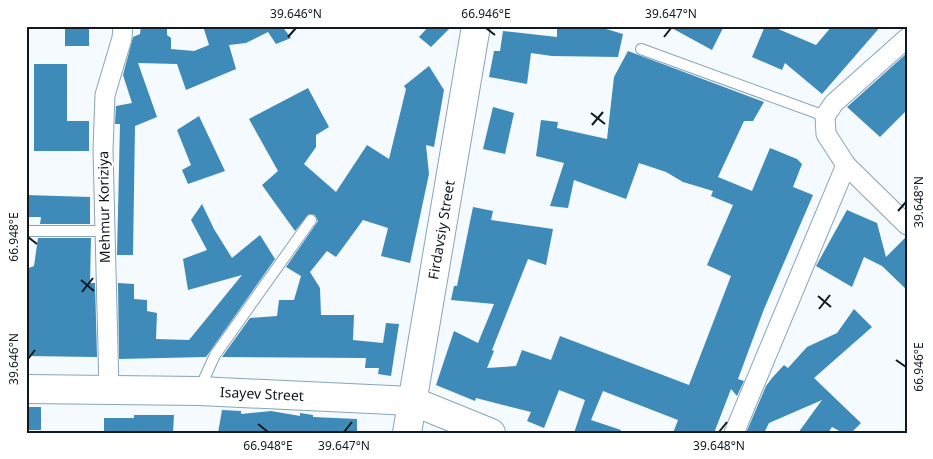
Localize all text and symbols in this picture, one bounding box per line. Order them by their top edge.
text: 39.646°N [270,5,322,22]
text: 66.946°E [461,5,511,22]
text: 39.647°N [645,5,697,22]
street label: Mehmur Koriziya [93,151,114,263]
text: 39.648°N [910,176,927,228]
street label: Firdavsiy Street [423,179,459,281]
text: 66.948°E [5,212,22,262]
text: 39.646°N [5,333,22,385]
text: 66.946°E [910,342,927,392]
street label: Isayev Street [220,382,304,405]
text: 66.948°E [243,437,293,454]
text: 39.647°N [318,437,370,454]
text: 39.648°N [693,437,745,454]

